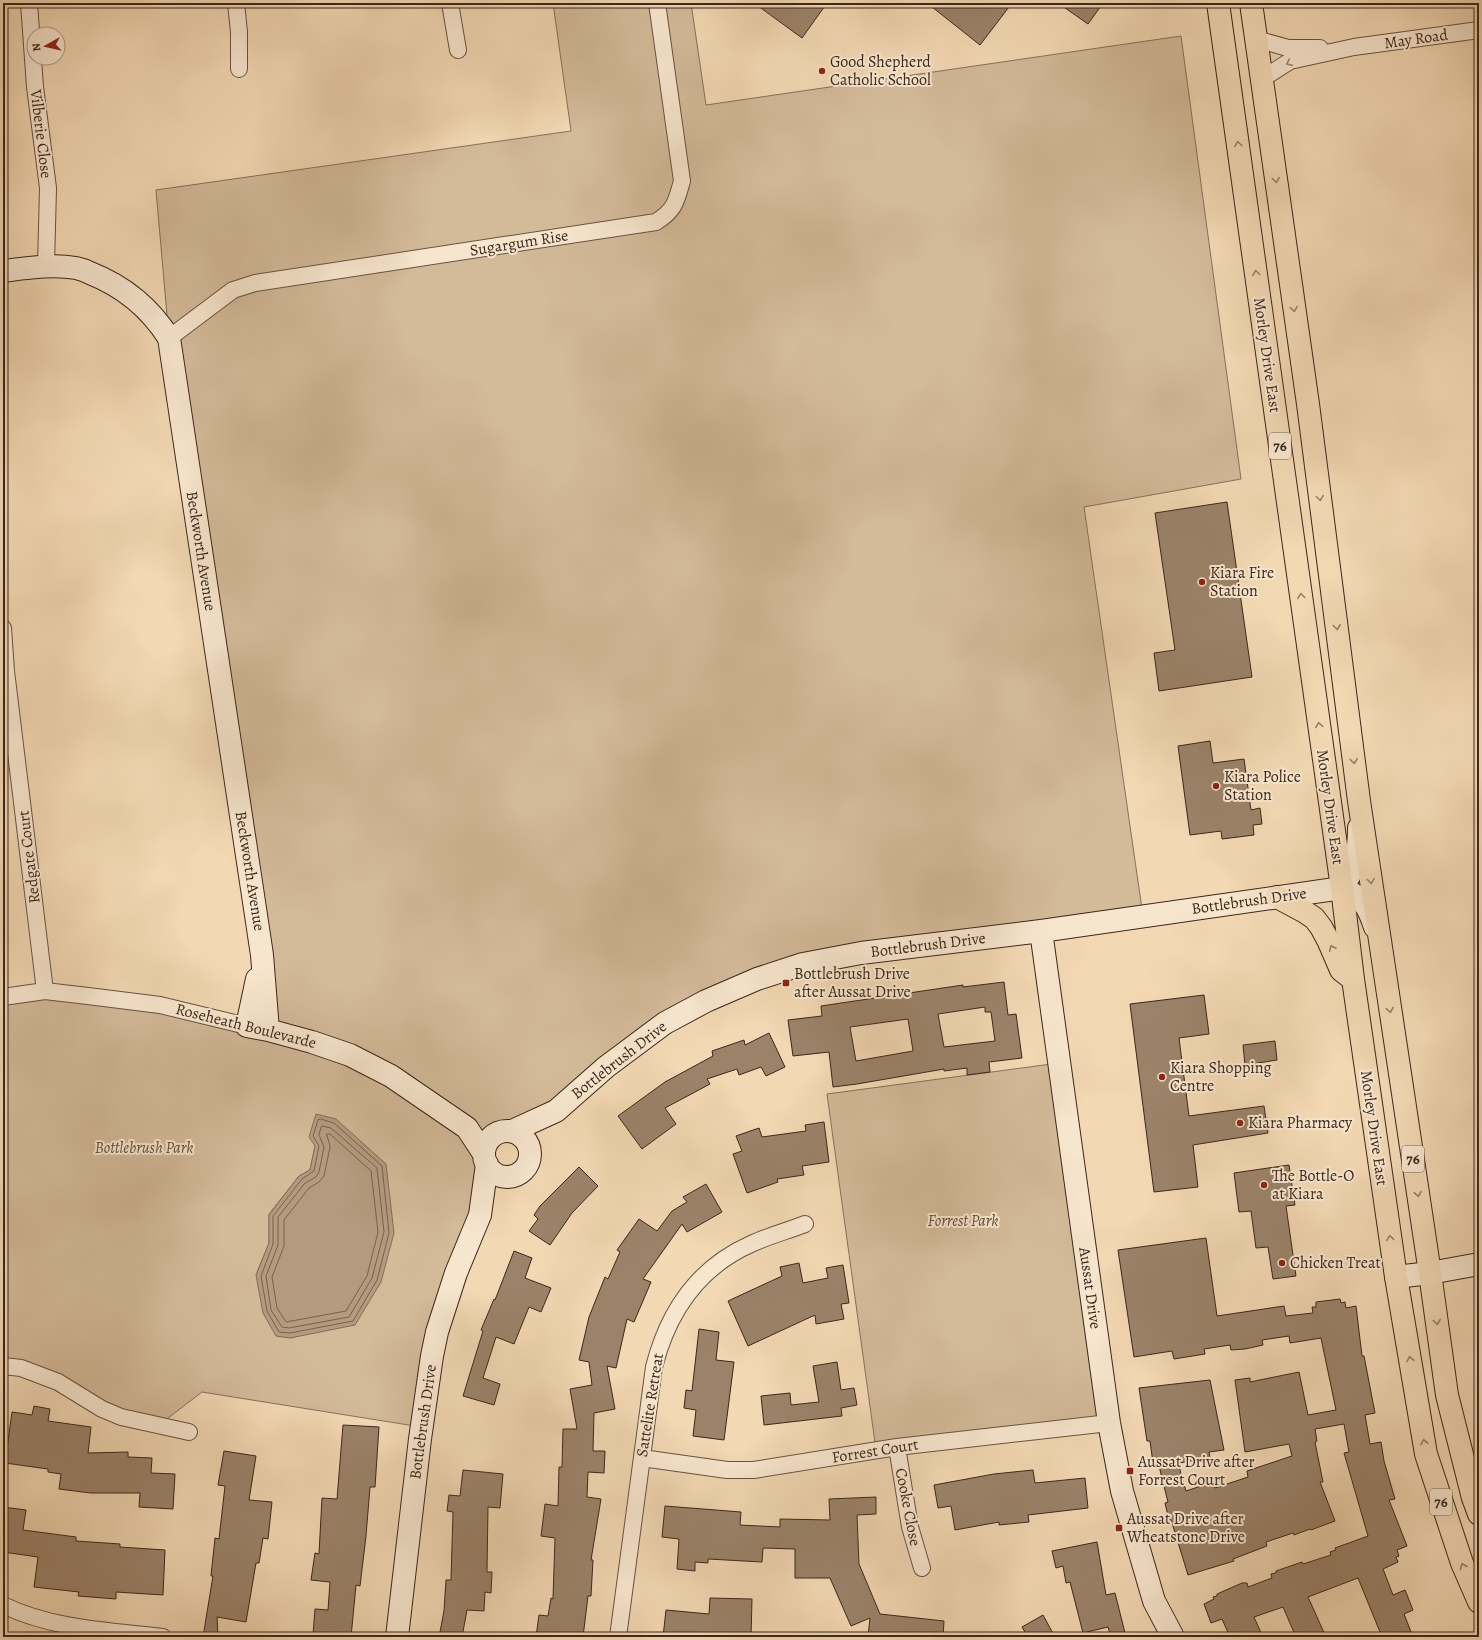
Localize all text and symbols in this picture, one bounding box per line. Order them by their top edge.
street label: May Road [1383,24,1450,54]
north arrow [26,26,66,66]
text: N [29,42,45,52]
place label: Good Shepherd Catholic School [830,51,931,91]
one-way arrow [1286,58,1293,66]
marker: Good Shepherd Catholic School [817,66,827,76]
street label: Vilberie Close [25,87,57,180]
one-way arrow [1234,141,1243,148]
one-way arrow [1271,177,1280,183]
street label: Sugargum Rise [468,224,570,262]
one-way arrow [1252,270,1261,276]
street label: Morley Drive East [1248,296,1286,414]
one-way arrow [1289,306,1298,312]
road number: 76 [1269,433,1291,459]
street label: Beckworth Avenue [181,489,221,613]
one-way arrow [1315,495,1324,501]
place label: Kiara Fire Station [1210,562,1274,602]
marker: Kiara Fire Station [1197,577,1207,587]
one-way arrow [1297,593,1306,599]
one-way arrow [1332,624,1341,630]
one-way arrow [1315,722,1324,728]
street label: Morley Drive East [1311,748,1349,866]
one-way arrow [1349,758,1358,764]
place label: Kiara Police Station [1224,766,1301,806]
marker: Kiara Police Station [1211,781,1221,791]
street label: Redgate Court [12,809,46,905]
street label: Beckworth Avenue [230,809,270,933]
one-way arrow [1366,878,1375,884]
street label: Bottlebrush Drive [1190,882,1308,920]
street label: Bottlebrush Drive [869,927,987,963]
one-way arrow [1329,944,1337,952]
place label: Bottlebrush Drive after Aussat Drive [794,963,911,1003]
marker: Bottlebrush Drive after Aussat Drive [781,978,791,988]
street label: Roseheath Boulevarde [173,998,319,1054]
one-way arrow [1385,1007,1394,1013]
street label: Bottlebrush Drive [567,1016,671,1104]
place label: Kiara Shopping Centre [1170,1057,1272,1097]
street label: Morley Drive East [1355,1069,1393,1187]
marker: Kiara Shopping Centre [1157,1072,1167,1082]
place label: Kiara Pharmacy [1248,1112,1353,1134]
marker: Kiara Pharmacy [1235,1118,1245,1128]
park label: Bottlebrush Park [95,1137,193,1159]
road number: 76 [1402,1146,1424,1172]
place label: The Bottle-O at Kiara [1272,1165,1354,1205]
marker: The Bottle-O at Kiara [1259,1180,1269,1190]
one-way arrow [1413,1191,1422,1197]
park label: Forrest Park [928,1210,998,1232]
one-way arrow [1386,1235,1395,1241]
street label: Aussat Drive [1073,1245,1107,1330]
place label: Chicken Treat [1290,1252,1381,1274]
marker: Chicken Treat [1277,1258,1287,1268]
one-way arrow [1432,1319,1441,1325]
street label: Sattelite Retreat [631,1351,669,1459]
one-way arrow [1406,1356,1414,1362]
street label: Bottlebrush Drive [404,1363,442,1481]
street label: Forrest Court [830,1433,920,1469]
one-way arrow [1420,1439,1429,1445]
place label: Aussat Drive after Forrest Court [1137,1451,1255,1491]
street label: Cooke Close [890,1466,926,1548]
marker: Aussat Drive after Forrest Court [1125,1466,1135,1476]
road number: 76 [1430,1489,1452,1515]
place label: Aussat Drive after Wheatstone Drive [1126,1508,1245,1548]
marker: Aussat Drive after Wheatstone Drive [1114,1523,1124,1533]
one-way arrow [1460,1562,1468,1569]

